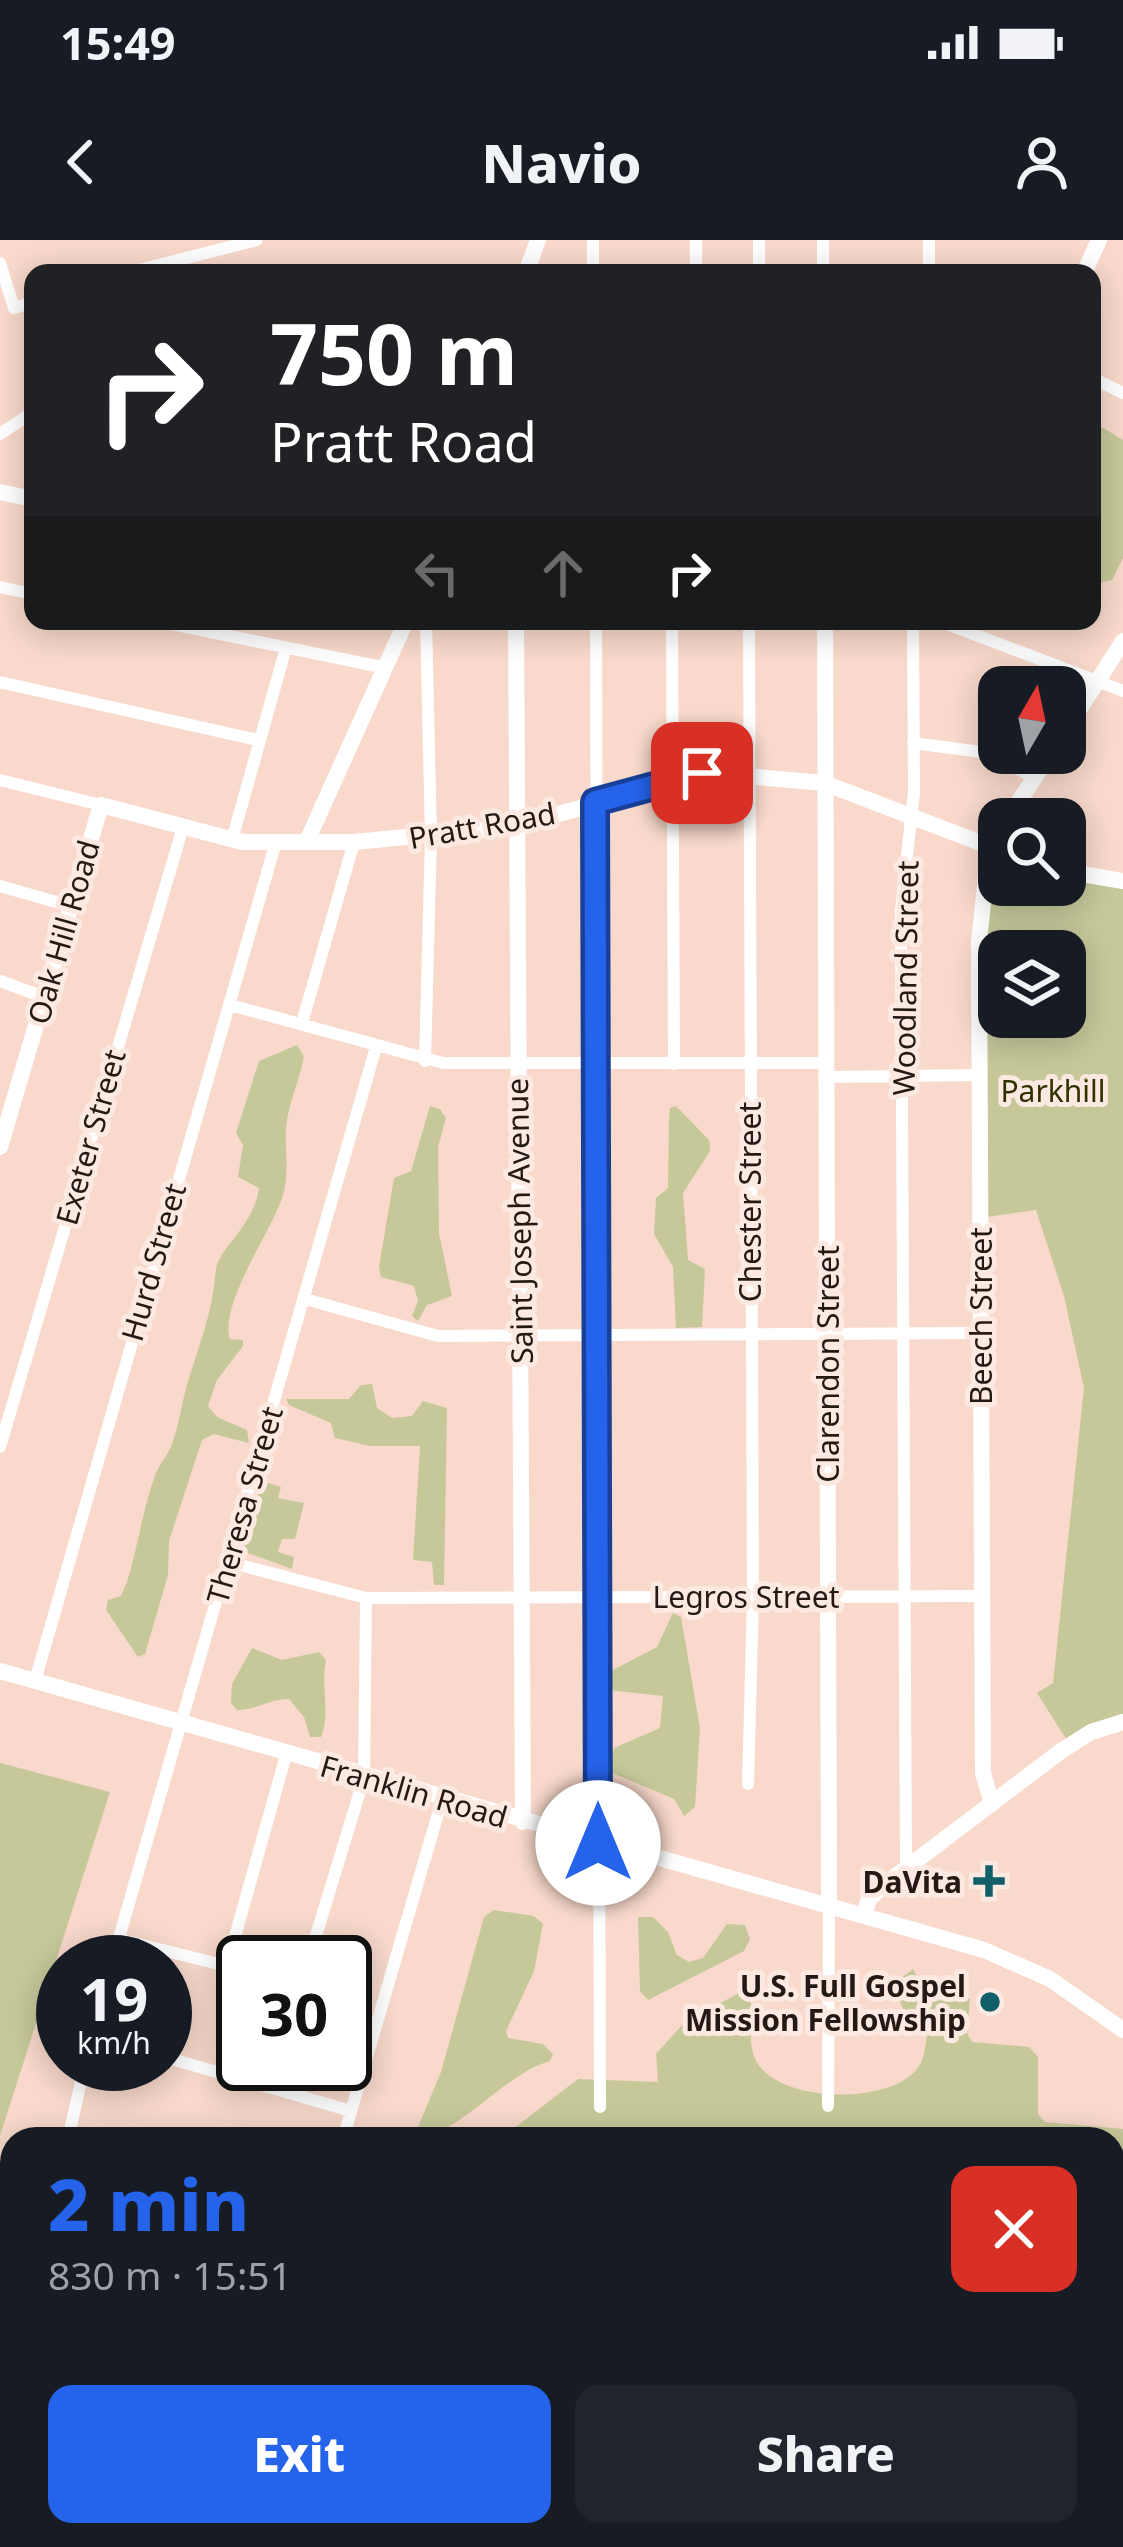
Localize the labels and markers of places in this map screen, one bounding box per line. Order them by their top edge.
pin [651,722,753,824]
place label: DaVita [863,1861,962,1902]
marker: DaVita [973,1865,1005,1897]
place label: U.S. Full Gospel Mission Fellowship [685,1965,966,2040]
marker: U.S. Full Gospel Mission Fellowship [977,1989,1003,2015]

